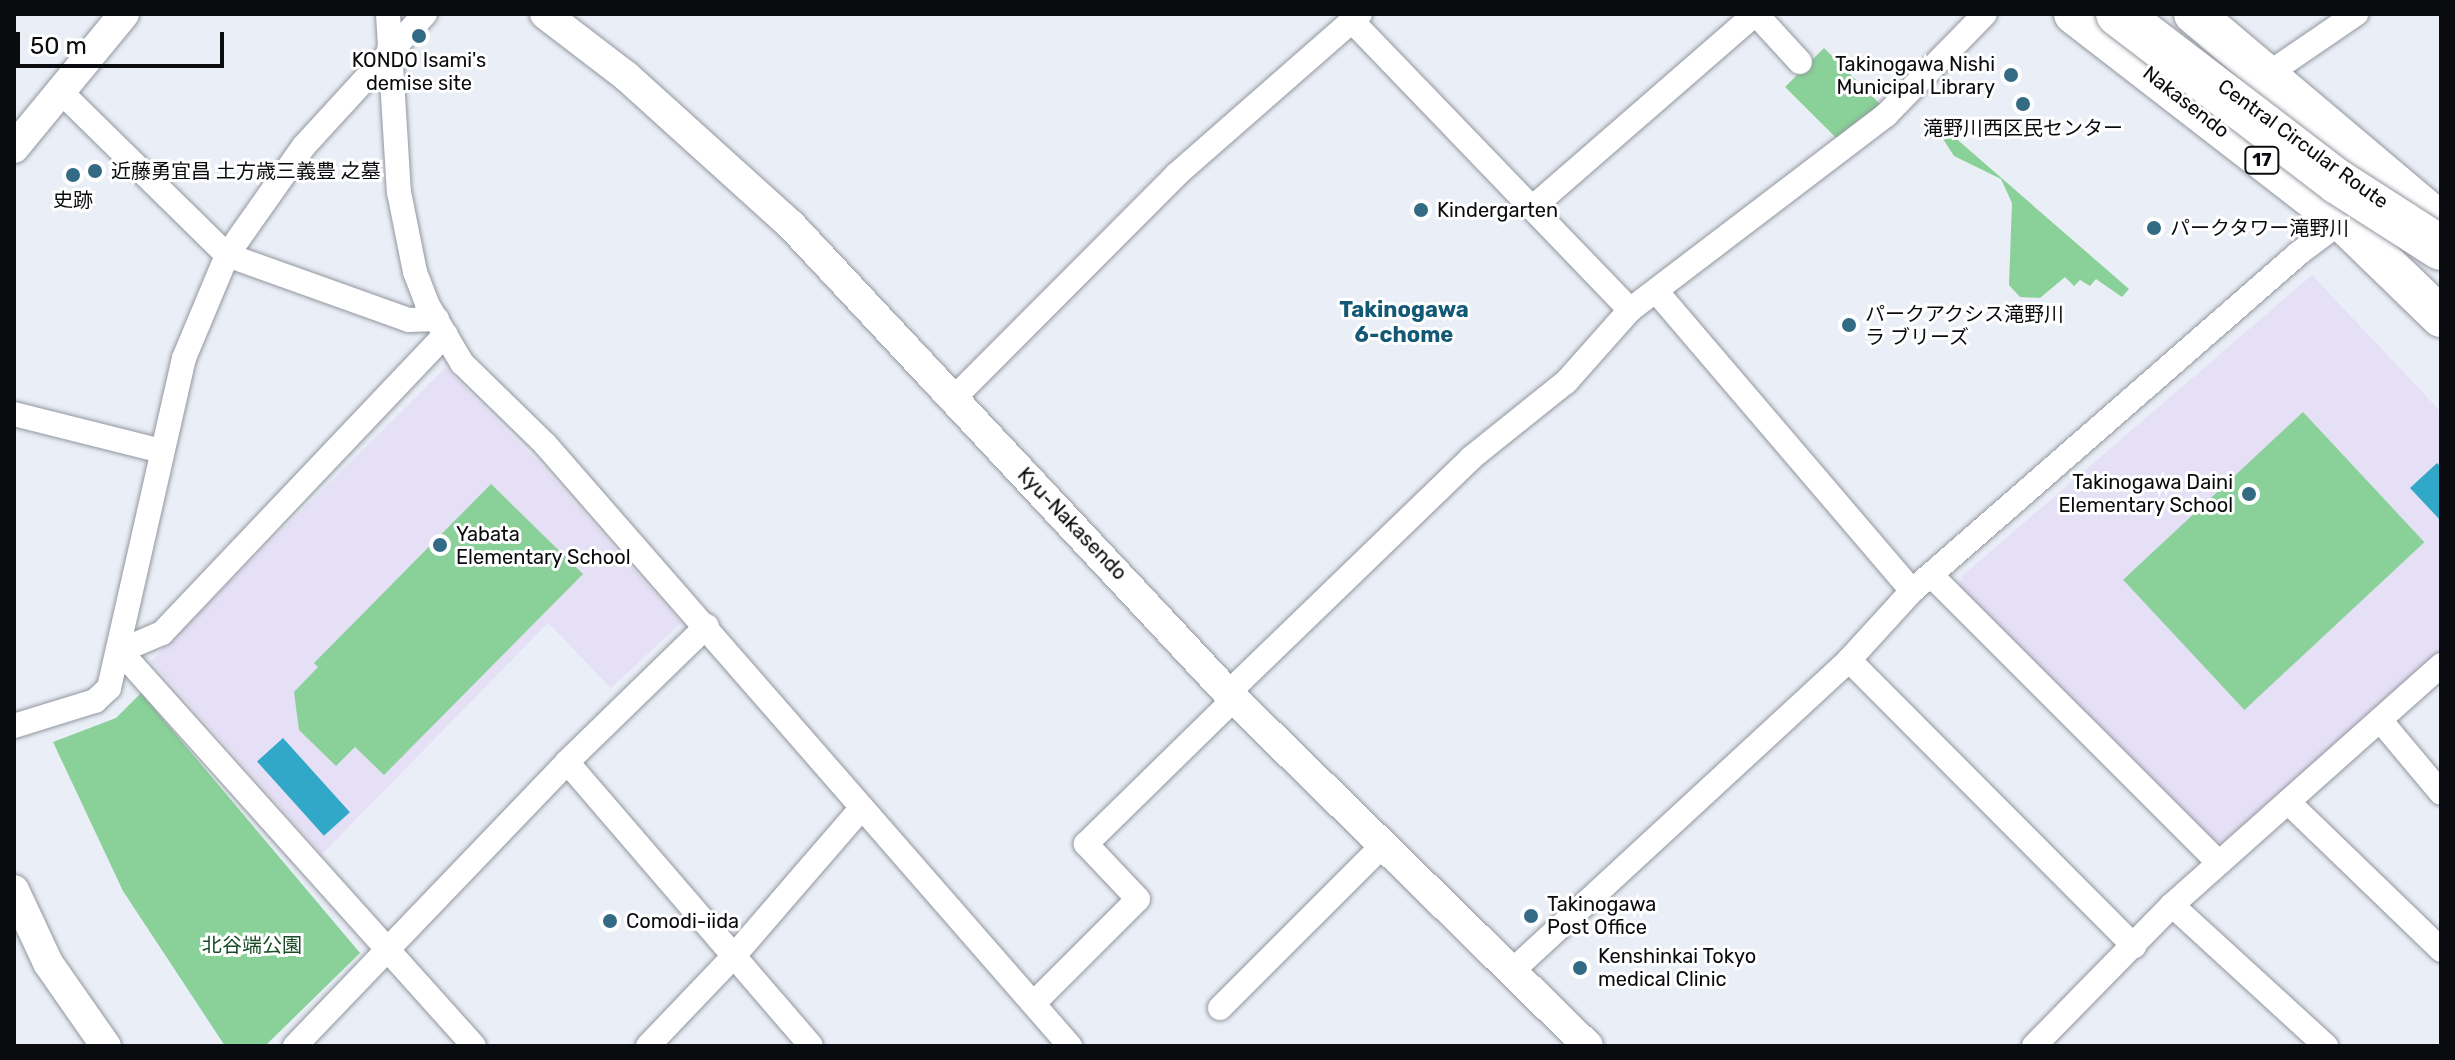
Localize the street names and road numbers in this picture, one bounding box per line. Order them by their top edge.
street label: Nakasendo [2138,61,2234,143]
street label: Central Circular Route [2213,74,2393,214]
road number: 17 [2244,146,2280,174]
street label: Kyu-Nakasendo [1012,463,1132,585]

